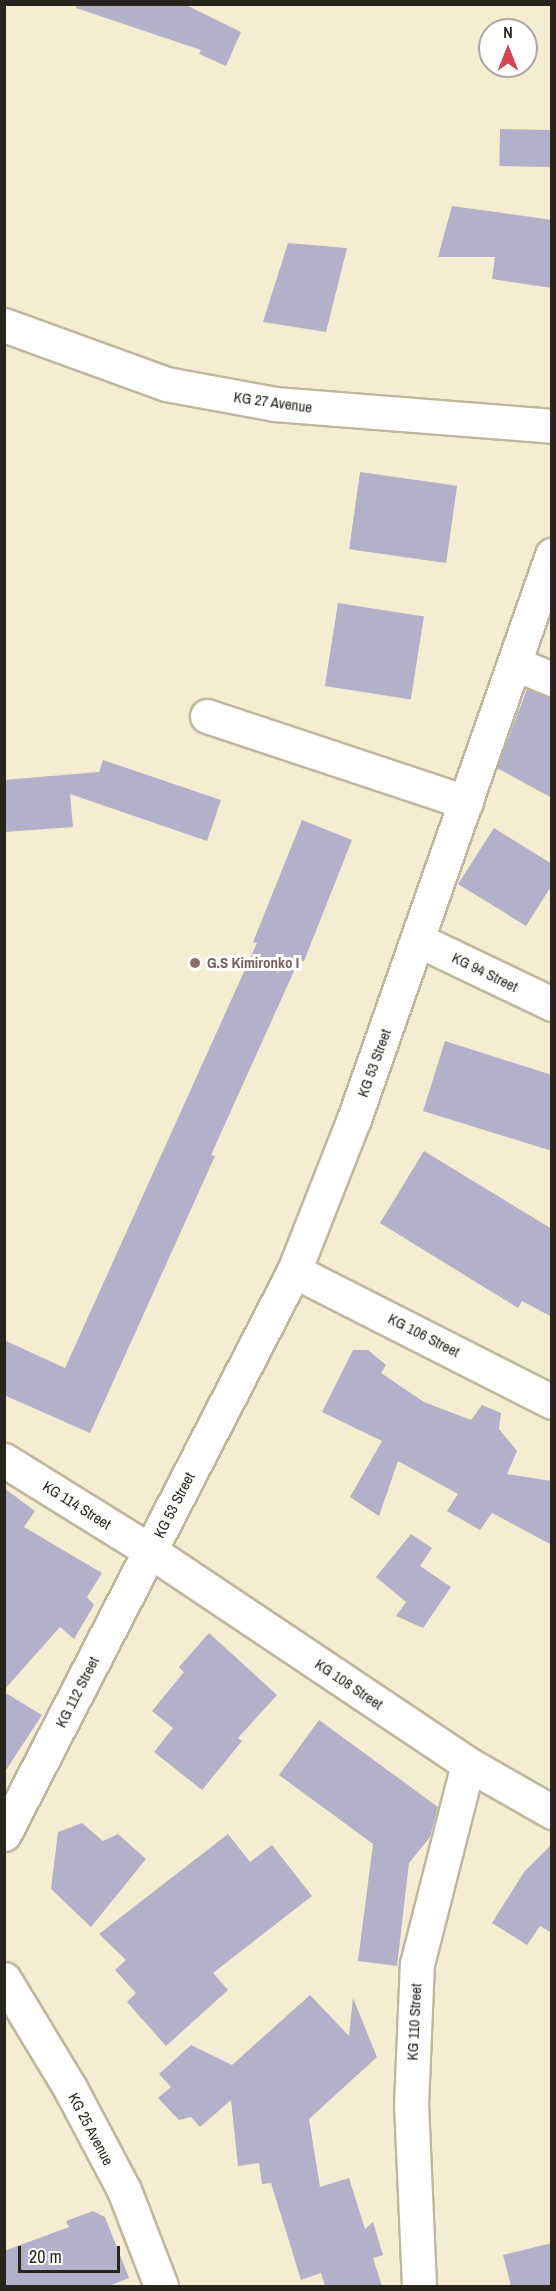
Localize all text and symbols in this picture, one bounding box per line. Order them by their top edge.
north arrow [478,18,538,78]
text: N [503,21,513,43]
street label: KG 27 Avenue [232,388,314,416]
street label: KG 94 Street [449,948,521,996]
place label: G.S Kimironko I [207,954,299,972]
marker: G.S Kimironko I [188,956,202,970]
street label: KG 53 Street [353,1027,395,1099]
street label: KG 106 Street [385,1309,463,1361]
street label: KG 53 Street [150,1469,198,1541]
street label: KG 114 Street [40,1477,114,1533]
street label: KG 112 Street [51,1654,103,1730]
street label: KG 108 Street [312,1655,386,1713]
street label: KG 110 Street [403,1983,425,2061]
street label: KG 25 Avenue [64,2090,118,2168]
scale bar [21,2234,123,2272]
text: 20 m [29,2244,62,2269]

